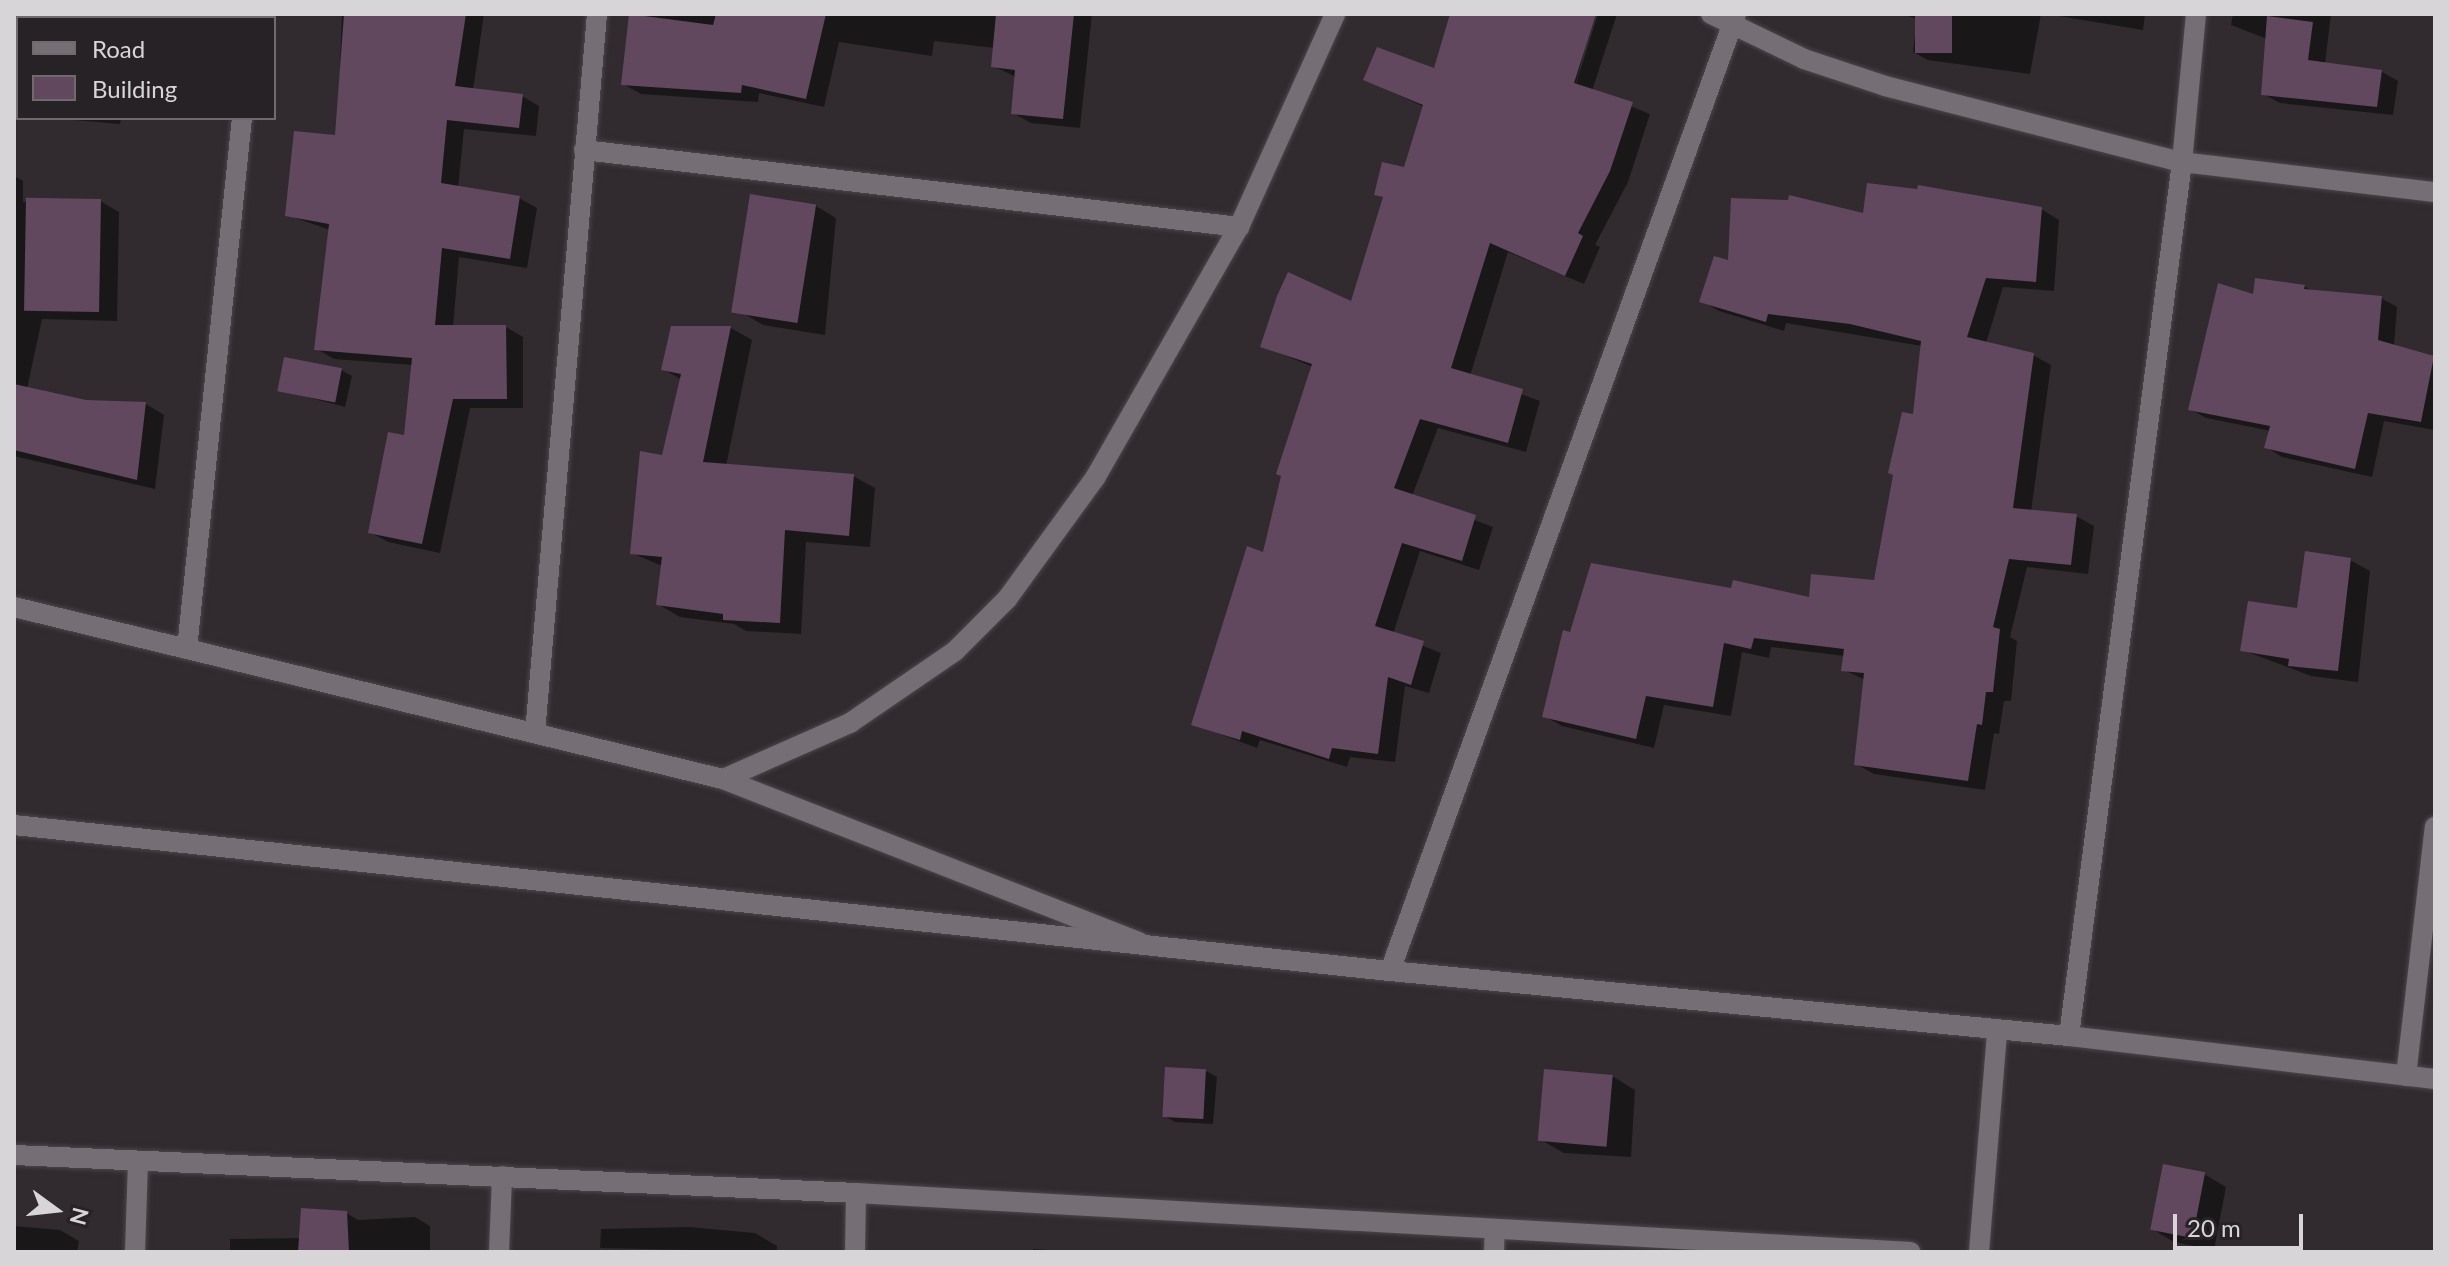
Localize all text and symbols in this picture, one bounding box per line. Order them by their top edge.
legend [16,16,276,120]
text: Road [92,34,145,63]
text: Building [92,74,177,103]
north arrow [16,1170,96,1250]
scale bar [2177,1198,2307,1248]
text: N [64,1205,95,1228]
text: 20 m [2187,1213,2241,1242]

